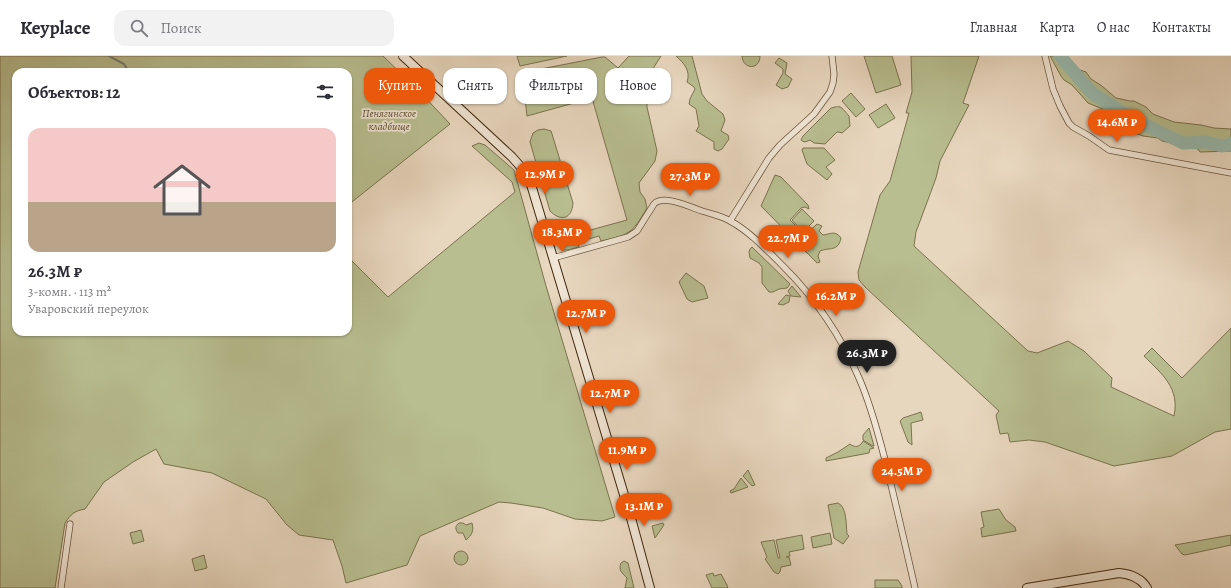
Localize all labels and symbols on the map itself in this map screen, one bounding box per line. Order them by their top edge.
park label: Пенягинское кладбище [362,106,416,134]
pin: 14.6M ₽ [1080,109,1154,143]
pin: 12.9M ₽ [508,161,582,195]
pin: 27.3M ₽ [653,163,727,197]
pin: 18.3M ₽ [525,219,599,253]
pin: 22.7M ₽ [751,225,825,259]
pin: 16.2M ₽ [799,283,873,317]
pin: 12.7M ₽ [549,300,623,334]
pin: 26.3M ₽ [830,340,904,374]
pin: 12.7M ₽ [573,380,647,414]
pin: 11.9M ₽ [590,437,664,471]
pin: 24.5M ₽ [865,458,939,492]
pin: 13.1M ₽ [607,493,681,527]

